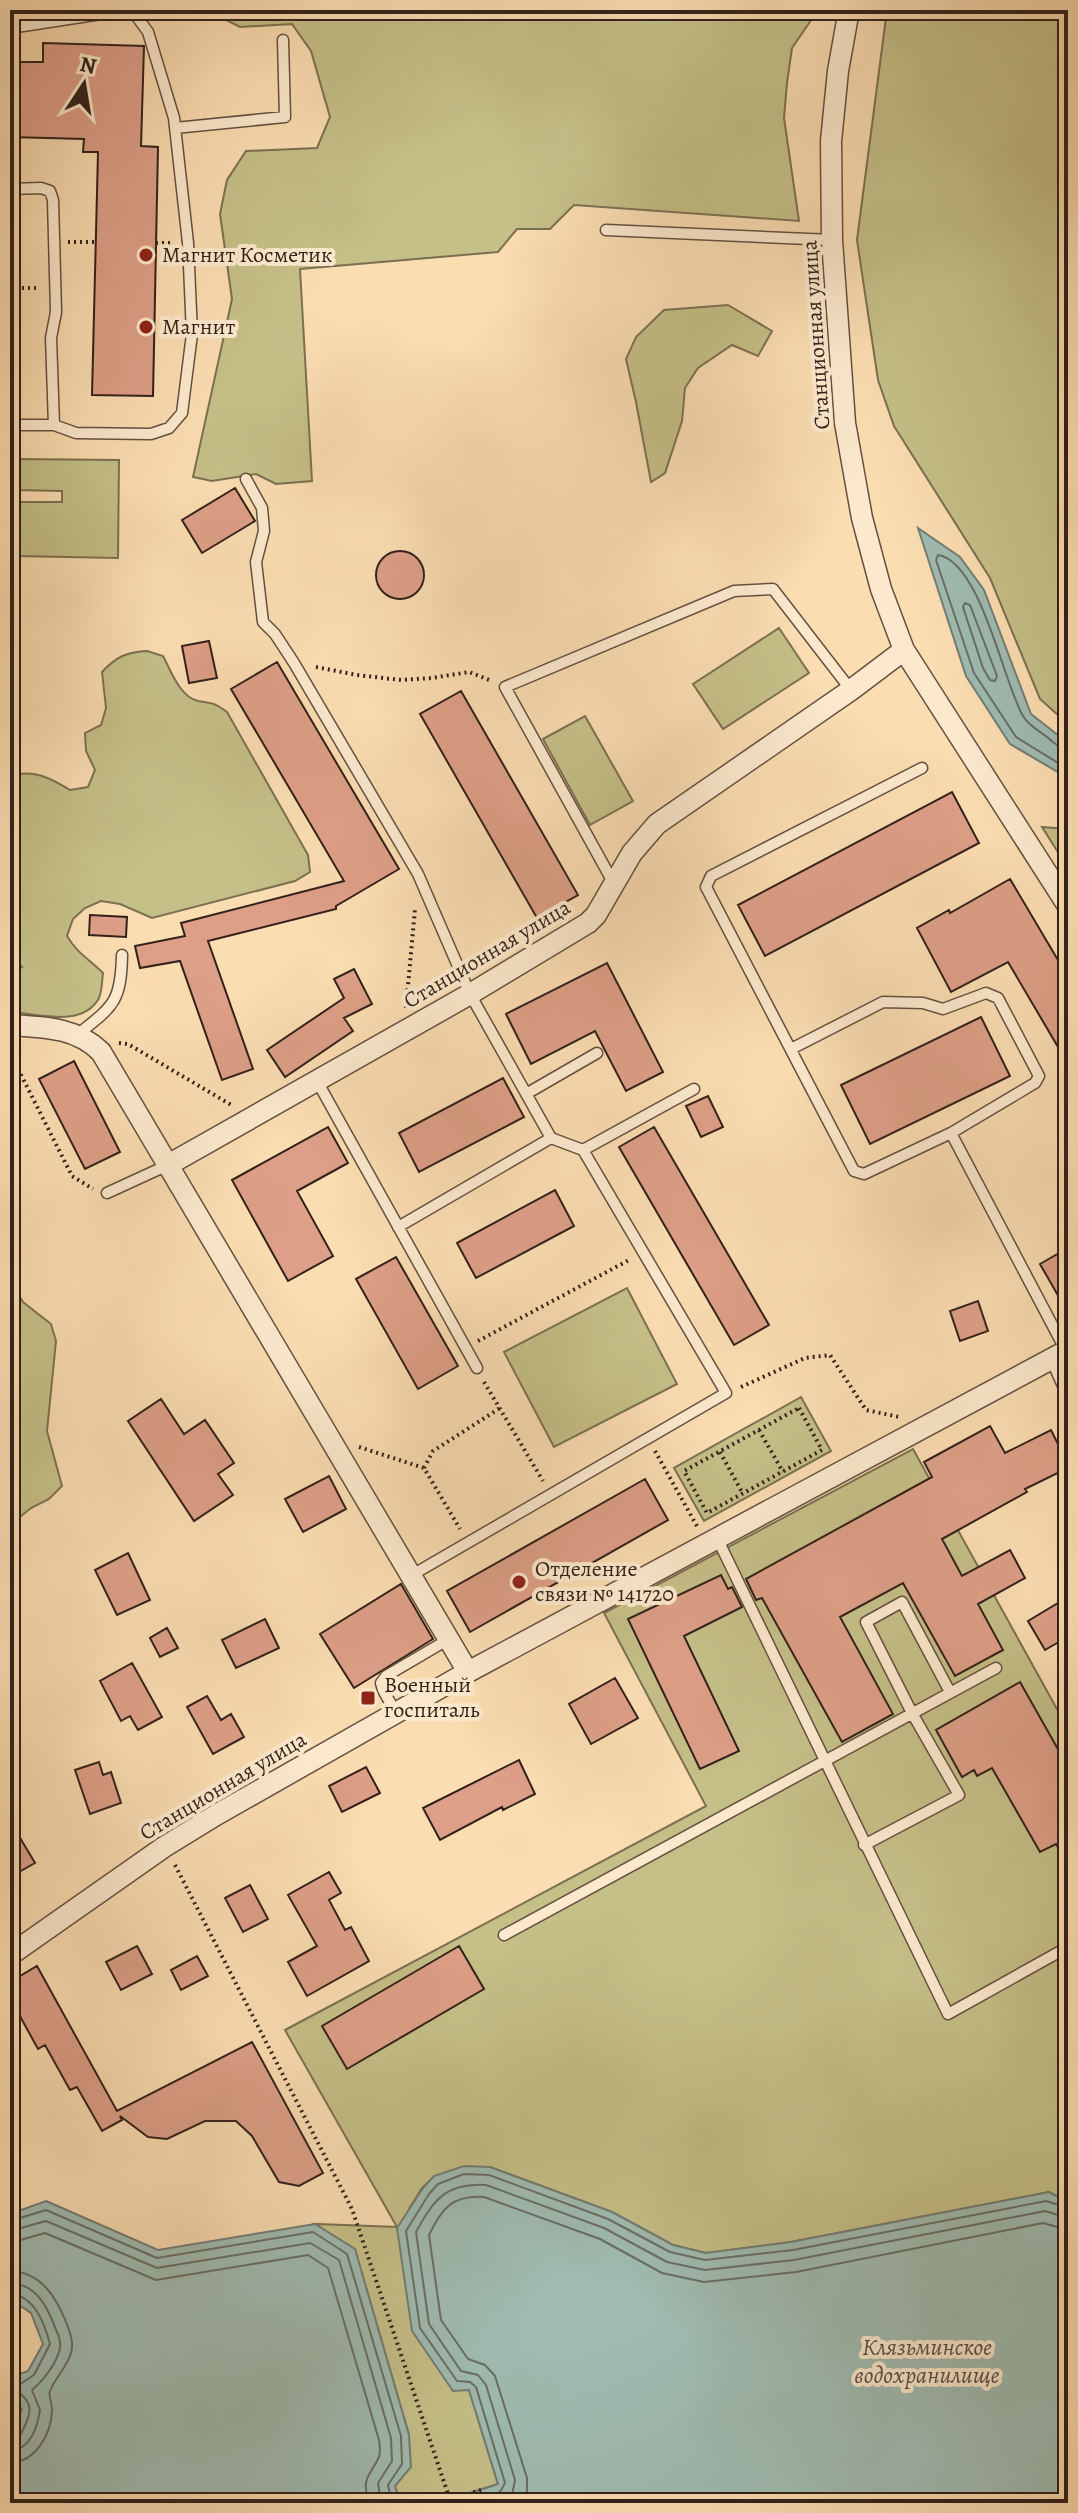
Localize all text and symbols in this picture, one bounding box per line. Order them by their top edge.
north arrow [44,44,124,124]
text: N [77,49,99,82]
street label: Станционная улица [794,239,838,431]
place label: Магнит Косметик [162,240,332,270]
marker: Магнит Косметик [137,246,155,264]
place label: Магнит [162,312,235,342]
marker: Магнит [137,318,155,336]
street label: Станционная улица [398,892,577,1016]
place label: Отделение связи № 141720 [535,1554,674,1609]
marker: Отделение связи № 141720 [510,1573,528,1591]
place label: Военный госпиталь [384,1670,480,1725]
marker: Военный госпиталь [359,1689,377,1707]
street label: Станционная улица [134,1724,313,1848]
water label: Клязьминское водохранилище [855,2331,1000,2391]

